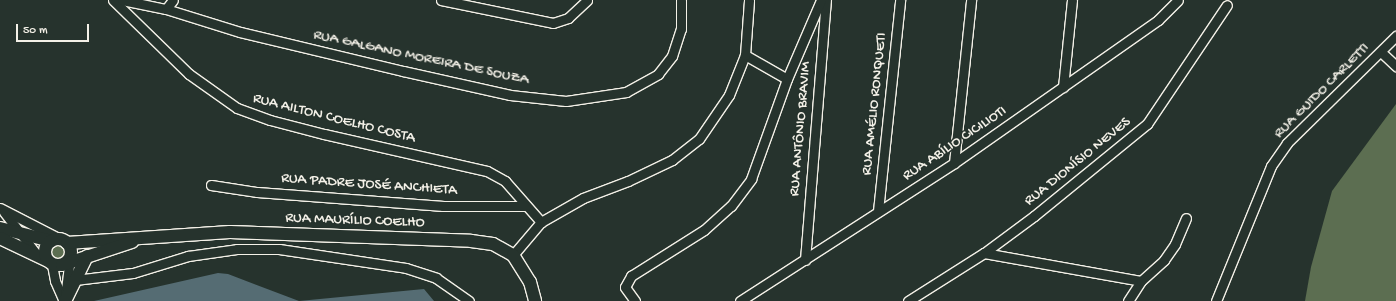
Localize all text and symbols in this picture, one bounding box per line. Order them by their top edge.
scale bar [18,16,91,42]
text: 50 m [23,24,48,38]
street label: RUA GALGANO MOREIRA DE SOUZA [312,26,530,90]
street label: RUA AMÉLIO RONQUETI [859,32,891,176]
street label: RUA GUIDO CARLETTI [1270,39,1374,143]
street label: RUA ANTÔNIO BRAVIM [786,61,816,197]
street label: RUA AILTON COELHO COSTA [251,90,417,148]
street label: RUA ABÍLIO CICILIOTI [900,103,1010,185]
street label: RUA DIONÍSIO NEVES [1021,114,1135,210]
street label: RUA PADRE JOSÉ ANCHIETA [280,170,458,200]
street label: RUA MAURÍLIO COELHO [285,210,425,232]

